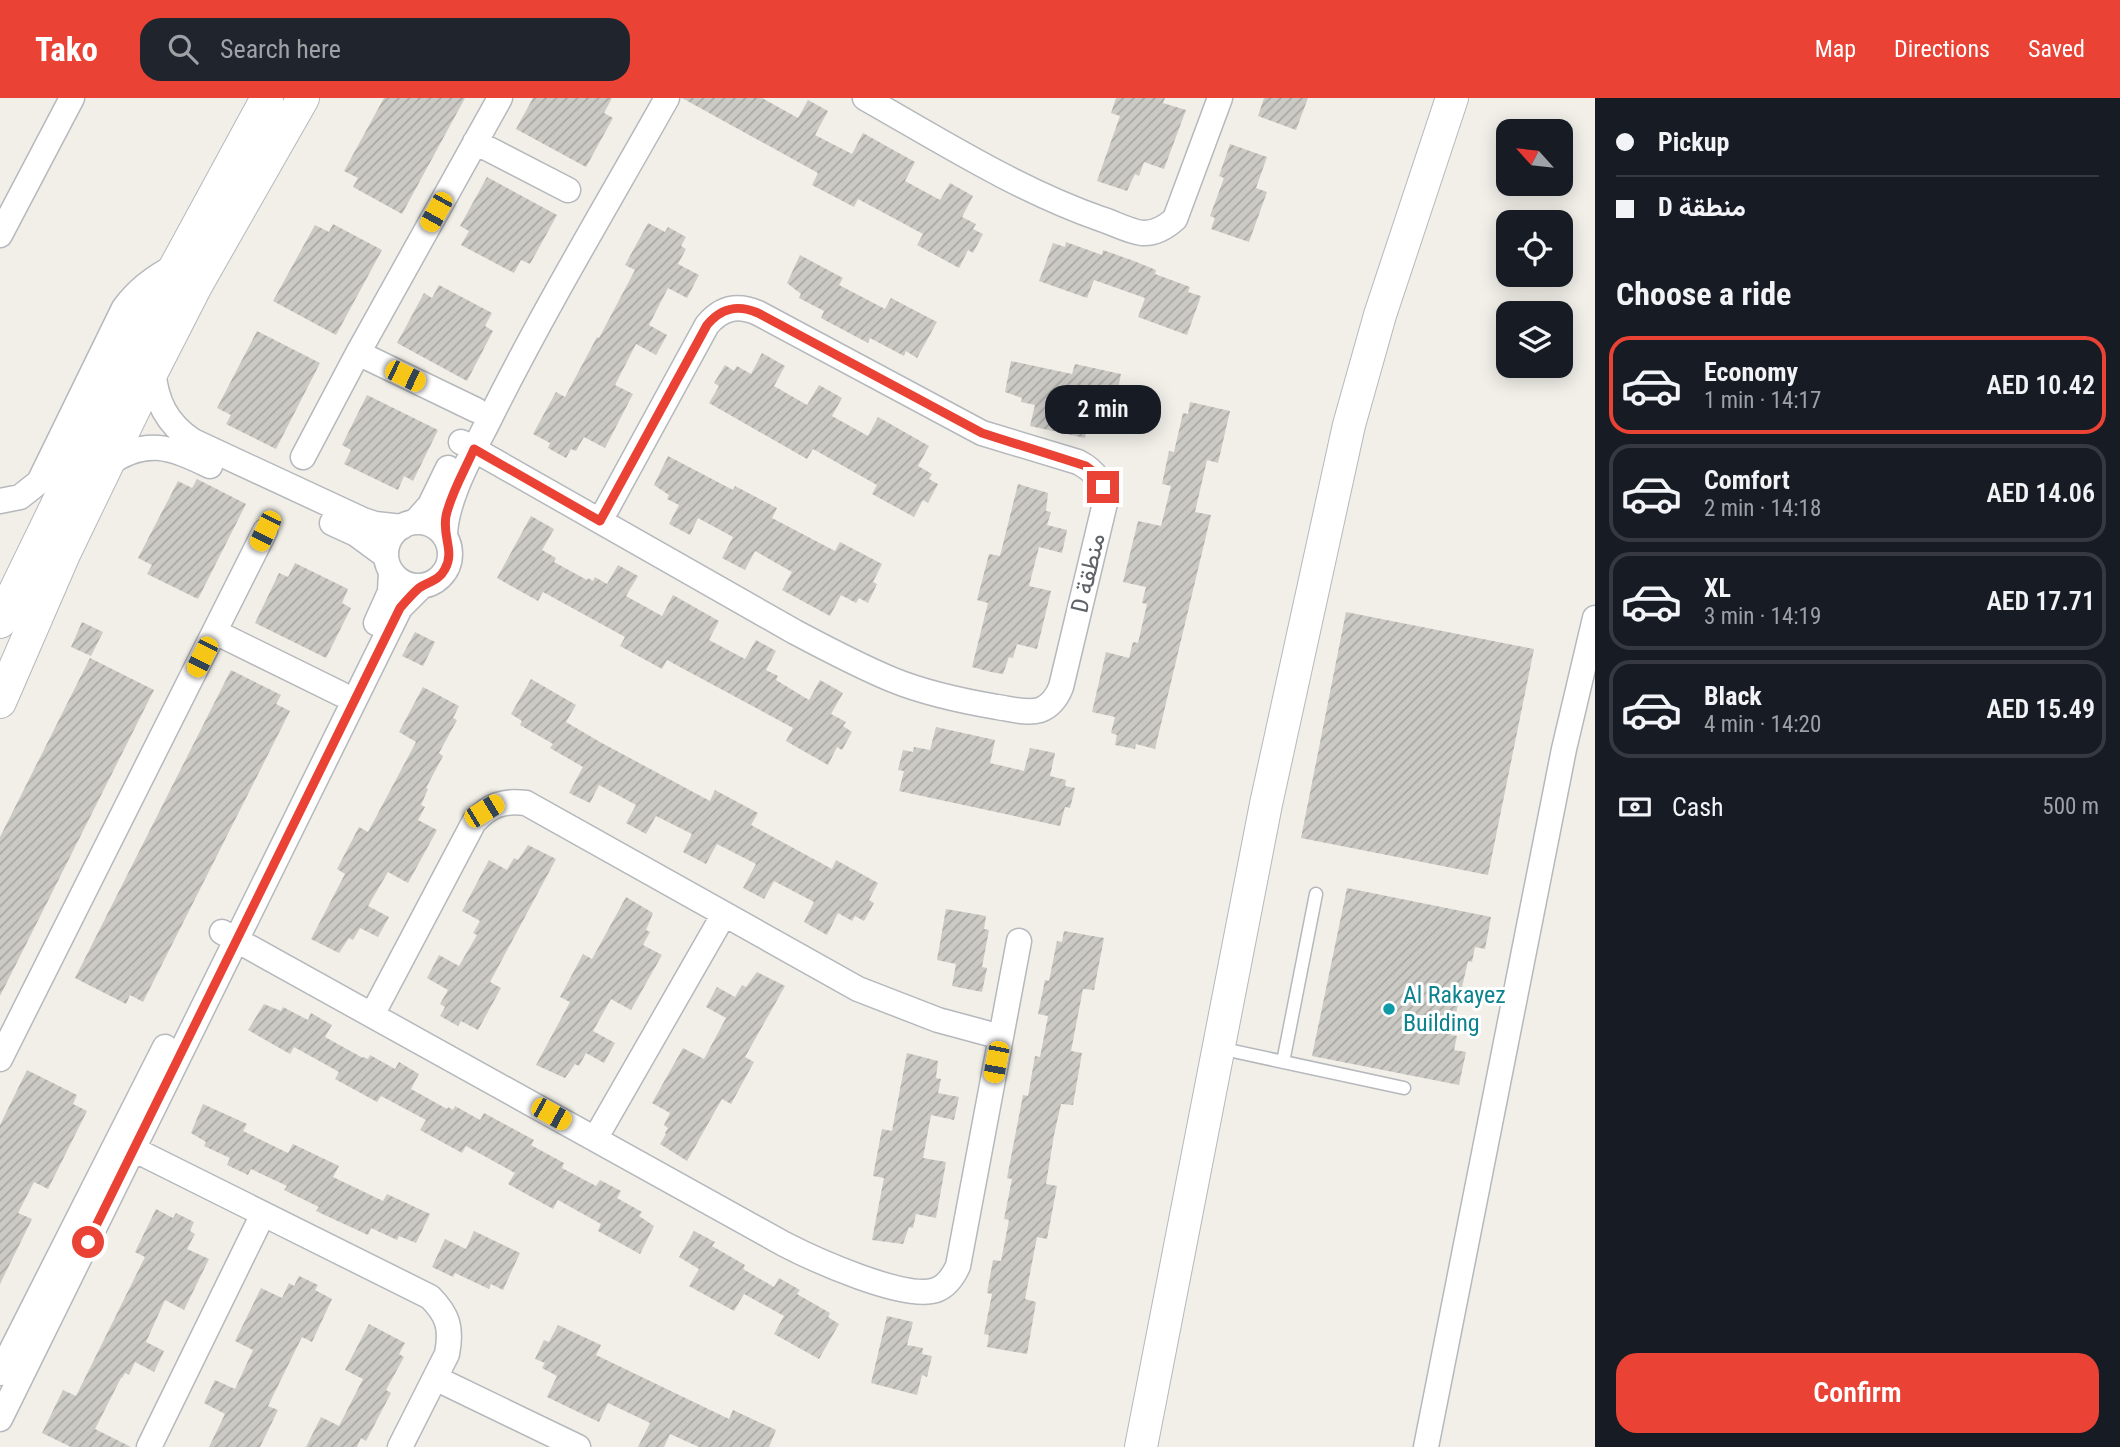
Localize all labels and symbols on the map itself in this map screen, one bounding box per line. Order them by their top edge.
north arrow [1496,119,1573,196]
car [417,189,456,235]
car [382,357,429,395]
callout: 2 min [1045,386,1161,434]
route end [1087,471,1119,503]
car [247,508,284,554]
street label: D منطقة [1065,531,1111,615]
car [184,634,221,680]
car [461,791,508,831]
place label: Al Rakayez Building [1403,981,1506,1037]
marker: Al Rakayez Building [1381,1001,1397,1017]
car [982,1039,1011,1085]
car [528,1095,575,1133]
route start [72,1226,104,1258]

